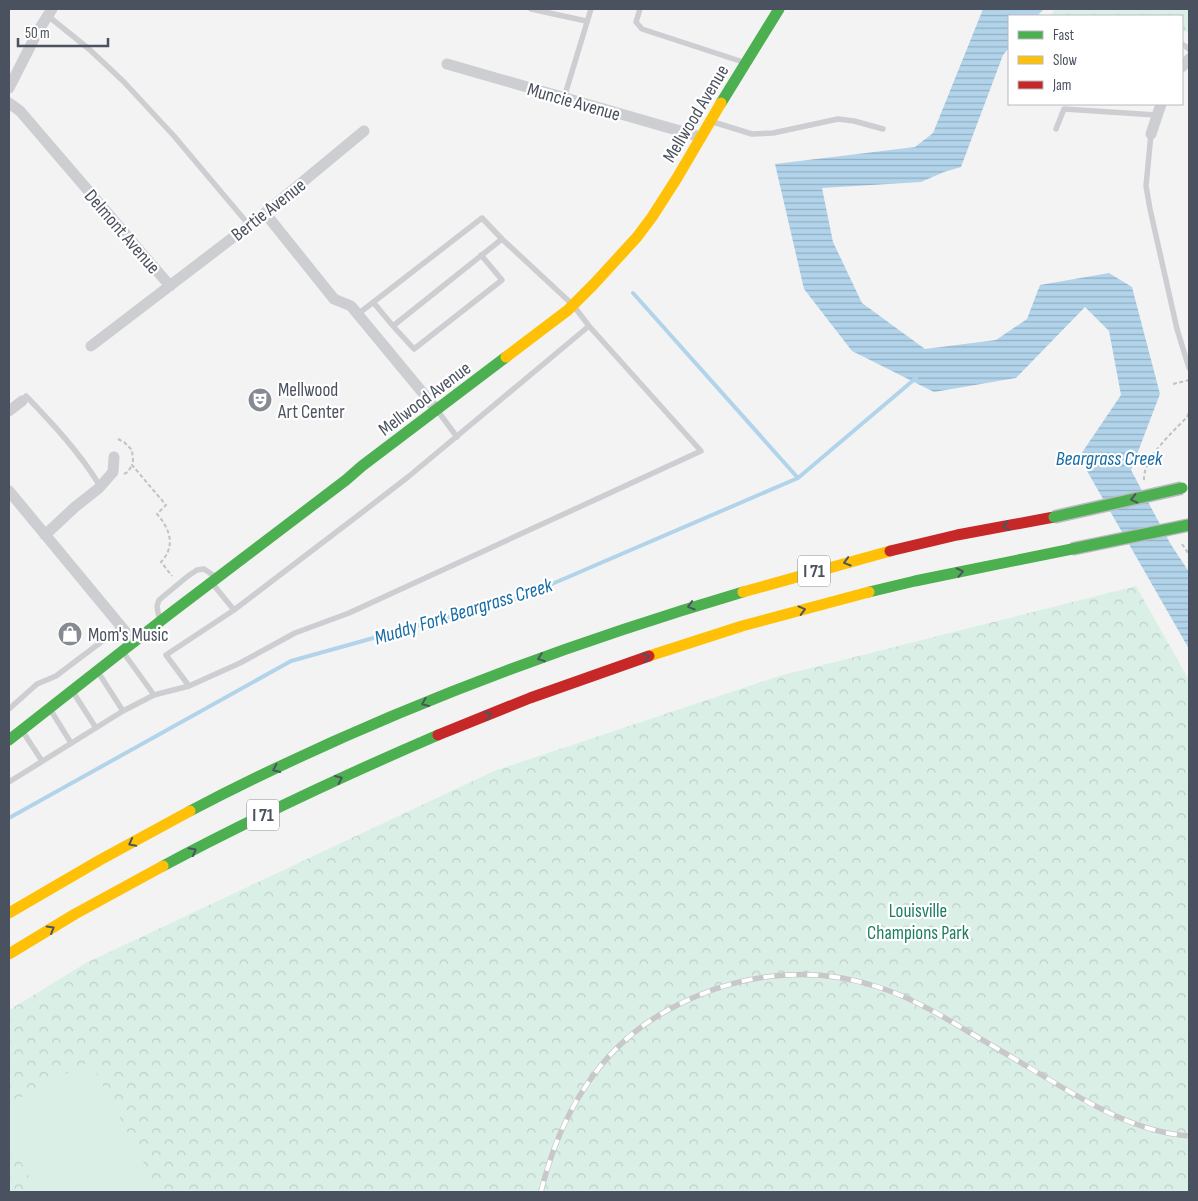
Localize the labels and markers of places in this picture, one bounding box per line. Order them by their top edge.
place label: Mellwood Art Center [277,379,345,424]
theatre icon: Mellwood Art Center [247,387,273,413]
shop icon: Mom's Music [57,621,83,647]
place label: Mom's Music [88,624,169,647]

